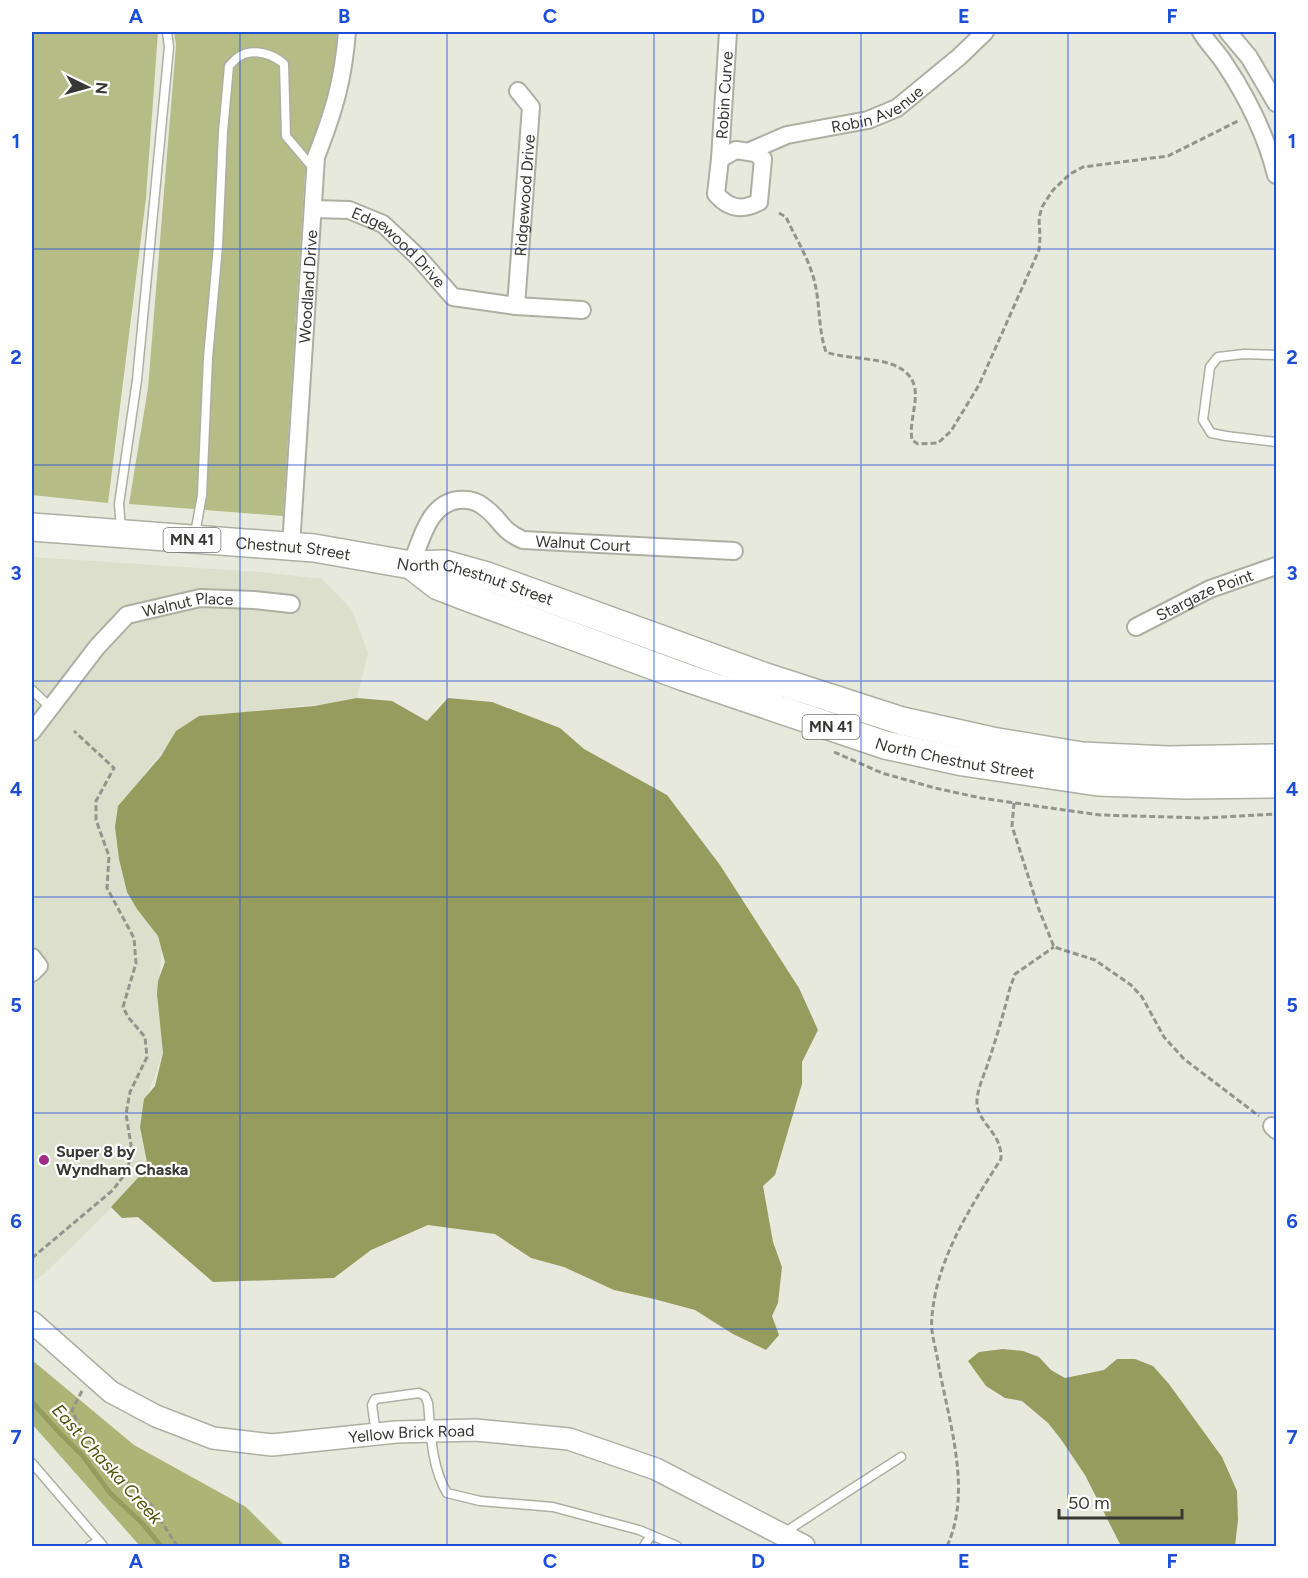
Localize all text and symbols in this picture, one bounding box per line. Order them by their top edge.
text: A [129,4,144,28]
text: B [338,4,350,28]
text: C [543,4,557,28]
text: D [751,4,765,28]
text: E [958,4,970,28]
text: F [1166,4,1178,28]
street label: Robin Curve [712,50,737,140]
north arrow [57,57,117,117]
text: N [91,81,111,95]
street label: Robin Avenue [830,81,927,137]
text: 1 [12,129,20,153]
text: 1 [1288,129,1296,153]
street label: Ridgewood Drive [511,133,539,257]
street label: Edgewood Drive [349,203,449,292]
street label: Woodland Drive [295,229,321,344]
text: 2 [10,345,22,369]
text: 2 [1286,345,1298,369]
road number: MN 41 [164,528,220,552]
street label: Walnut Court [535,532,631,556]
street label: Chestnut Street [235,533,352,564]
street label: North Chestnut Street [395,554,556,609]
text: 3 [10,561,22,585]
text: 3 [1286,561,1298,585]
street label: Stargaze Point [1153,566,1256,625]
street label: Walnut Place [140,588,234,621]
road number: MN 41 [802,715,860,739]
street label: North Chestnut Street [873,733,1036,782]
text: 4 [10,777,23,801]
text: 4 [1286,777,1299,801]
text: 5 [10,993,22,1017]
text: 5 [1286,993,1298,1017]
place label: Super 8 by Wyndham Chaska [56,1142,188,1179]
marker: Super 8 by Wyndham Chaska [37,1153,51,1167]
text: 6 [10,1209,22,1233]
text: 6 [1286,1209,1298,1233]
water label: East Chaska Creek [47,1399,168,1530]
street label: Yellow Brick Road [347,1421,475,1447]
text: 7 [10,1425,22,1449]
text: 7 [1286,1425,1298,1449]
scale bar [1059,1482,1182,1520]
text: 50 m [1068,1492,1110,1514]
text: A [129,1549,144,1573]
text: B [338,1549,350,1573]
text: C [543,1549,557,1573]
text: D [751,1549,765,1573]
text: E [958,1549,970,1573]
text: F [1166,1549,1178,1573]

